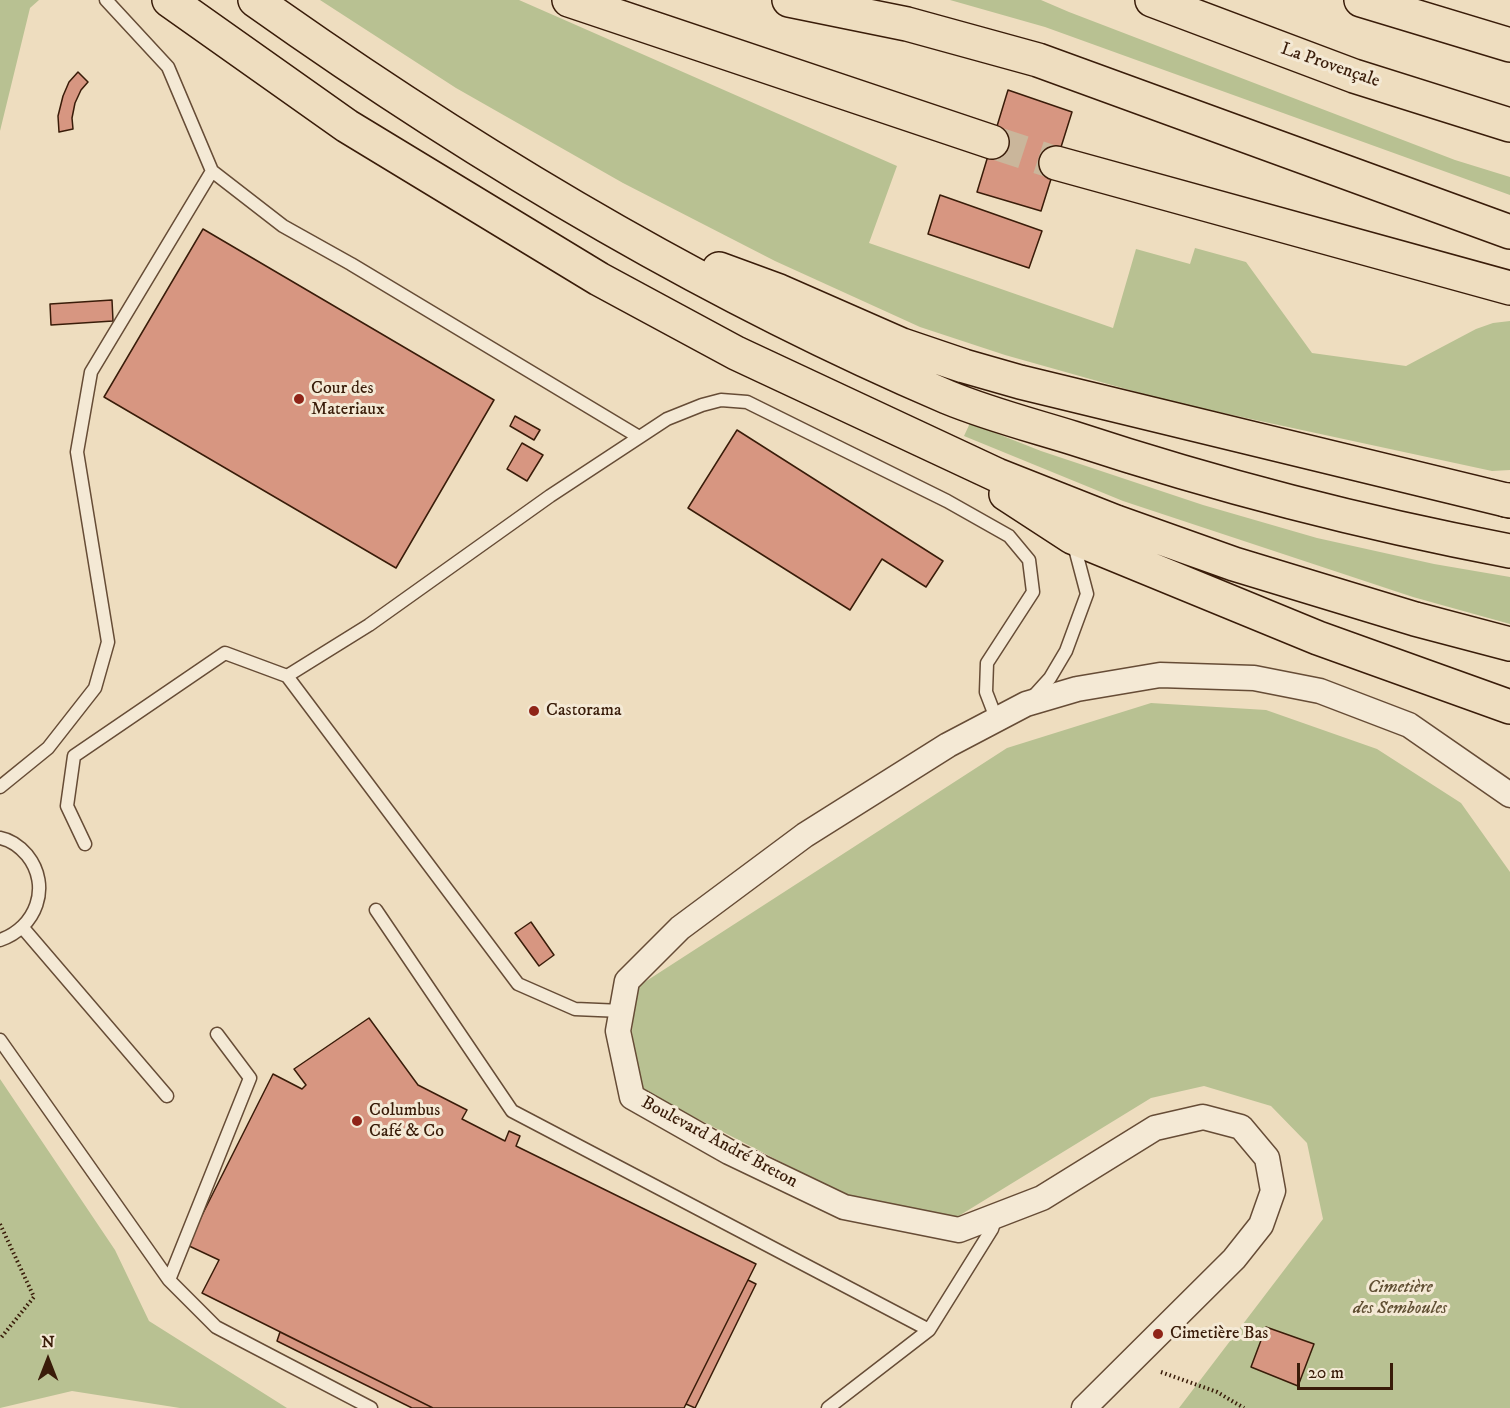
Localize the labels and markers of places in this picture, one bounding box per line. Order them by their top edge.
place label: Cour des Materiaux [311,378,385,420]
marker: Cour des Materiaux [292,392,306,406]
place label: Castorama [546,700,622,722]
marker: Castorama [527,704,541,718]
place label: Columbus Café & Co [369,1100,444,1142]
marker: Columbus Café & Co [350,1114,364,1128]
place label: Cimetière Bas [1170,1323,1268,1345]
marker: Cimetière Bas [1151,1327,1165,1341]

